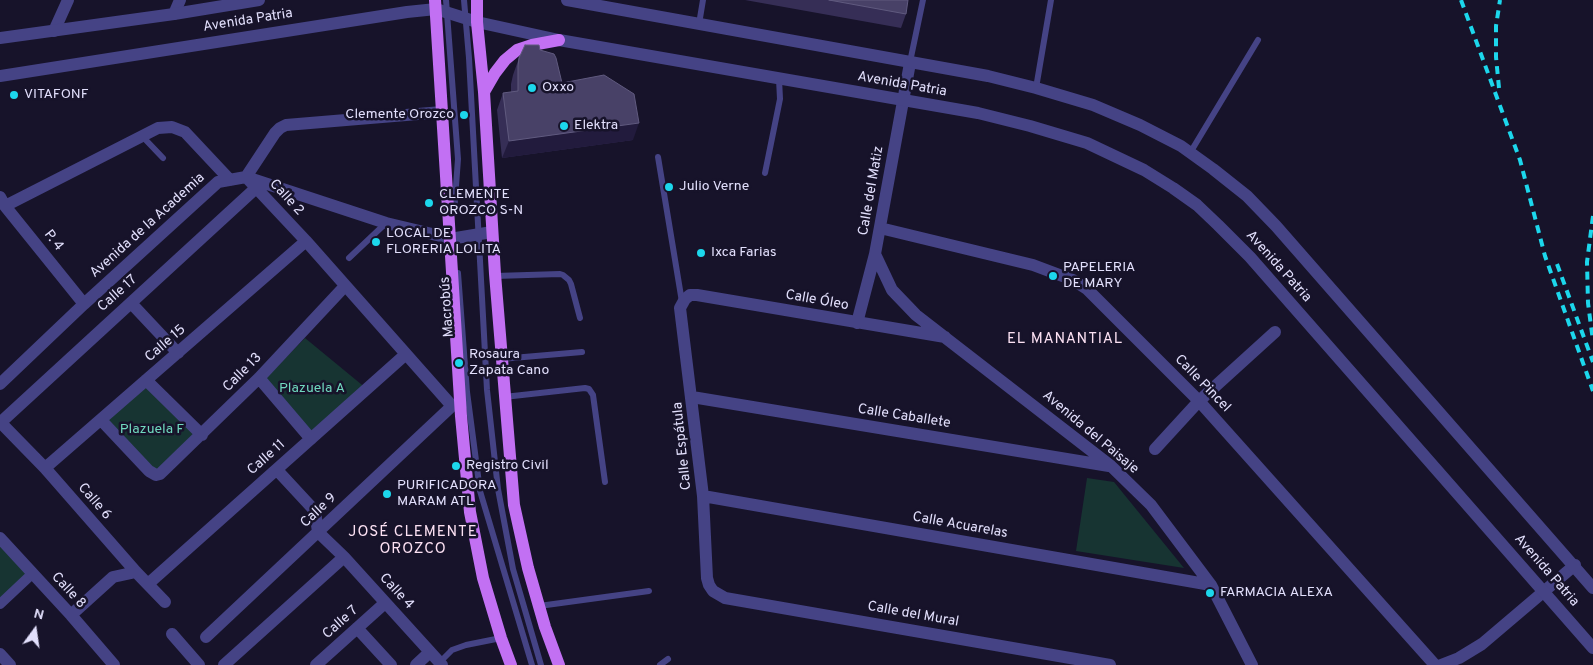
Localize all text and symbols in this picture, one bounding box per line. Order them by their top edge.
street label: Avenida Patria [202,6,294,36]
street label: Avenida Patria [856,69,948,101]
place label: Oxxo [542,80,574,96]
marker: Oxxo [526,82,538,94]
place label: VITAFONF [24,87,89,103]
marker: VITAFONF [8,89,20,101]
place label: Clemente Orozco [345,107,454,123]
marker: Clemente Orozco [458,109,470,121]
place label: Elektra [574,118,618,134]
marker: Elektra [558,120,570,132]
street label: Calle del Matiz [856,145,888,237]
street label: Avenida de la Academia [87,170,209,282]
street label: Calle 2 [265,176,307,220]
place label: Julio Verne [679,179,749,195]
marker: Julio Verne [663,181,675,193]
place label: CLEMENTE OROZCO S-N [439,187,523,220]
marker: CLEMENTE OROZCO S-N [423,197,435,209]
place label: LOCAL DE FLORERIA LOLITA [386,226,501,258]
street label: P. 4 [40,227,66,255]
street label: Avenida Patria [1242,228,1314,306]
marker: LOCAL DE FLORERIA LOLITA [370,236,382,248]
place label: Ixca Farias [711,245,776,261]
marker: Ixca Farias [695,247,707,259]
place label: PAPELERIA DE MARY [1063,260,1135,292]
marker: PAPELERIA DE MARY [1047,270,1059,282]
street label: Calle 17 [95,272,141,316]
street label: Macrobús [438,276,458,338]
street label: Calle Óleo [784,287,850,315]
street label: Calle 15 [142,322,190,366]
district label: EL MANANTIAL [1005,331,1125,349]
place label: Rosaura Zapata Cano [469,347,549,380]
street label: Calle 13 [220,350,266,396]
street label: Calle Pincel [1170,352,1234,416]
marker: Rosaura Zapata Cano [453,357,465,369]
park label: Plazuela A [279,381,345,397]
street label: Avenida del Paisaje [1038,388,1142,478]
street label: Calle Espátula [670,401,696,491]
street label: Calle Caballete [856,401,952,433]
park label: Plazuela F [120,422,184,438]
street label: Calle 11 [245,437,289,479]
place label: Registro Civil [466,458,549,474]
marker: Registro Civil [450,460,462,472]
place label: PURIFICADORA MARAM ATL [397,478,497,511]
street label: Calle 6 [74,480,114,524]
marker: PURIFICADORA MARAM ATL [381,488,393,500]
street label: Calle 9 [298,490,340,532]
street label: Calle Acuarelas [911,509,1009,543]
district label: JOSÉ CLEMENTE OROZCO [347,524,479,559]
street label: Avenida Patria [1510,531,1582,611]
street label: Calle 8 [47,569,89,613]
street label: Calle 4 [375,570,417,614]
place label: FARMACIA ALEXA [1220,585,1333,601]
marker: FARMACIA ALEXA [1204,587,1216,599]
street label: Calle del Mural [866,599,960,631]
street label: Calle 7 [320,603,362,643]
north arrow [10,605,60,655]
text: N [32,605,46,624]

